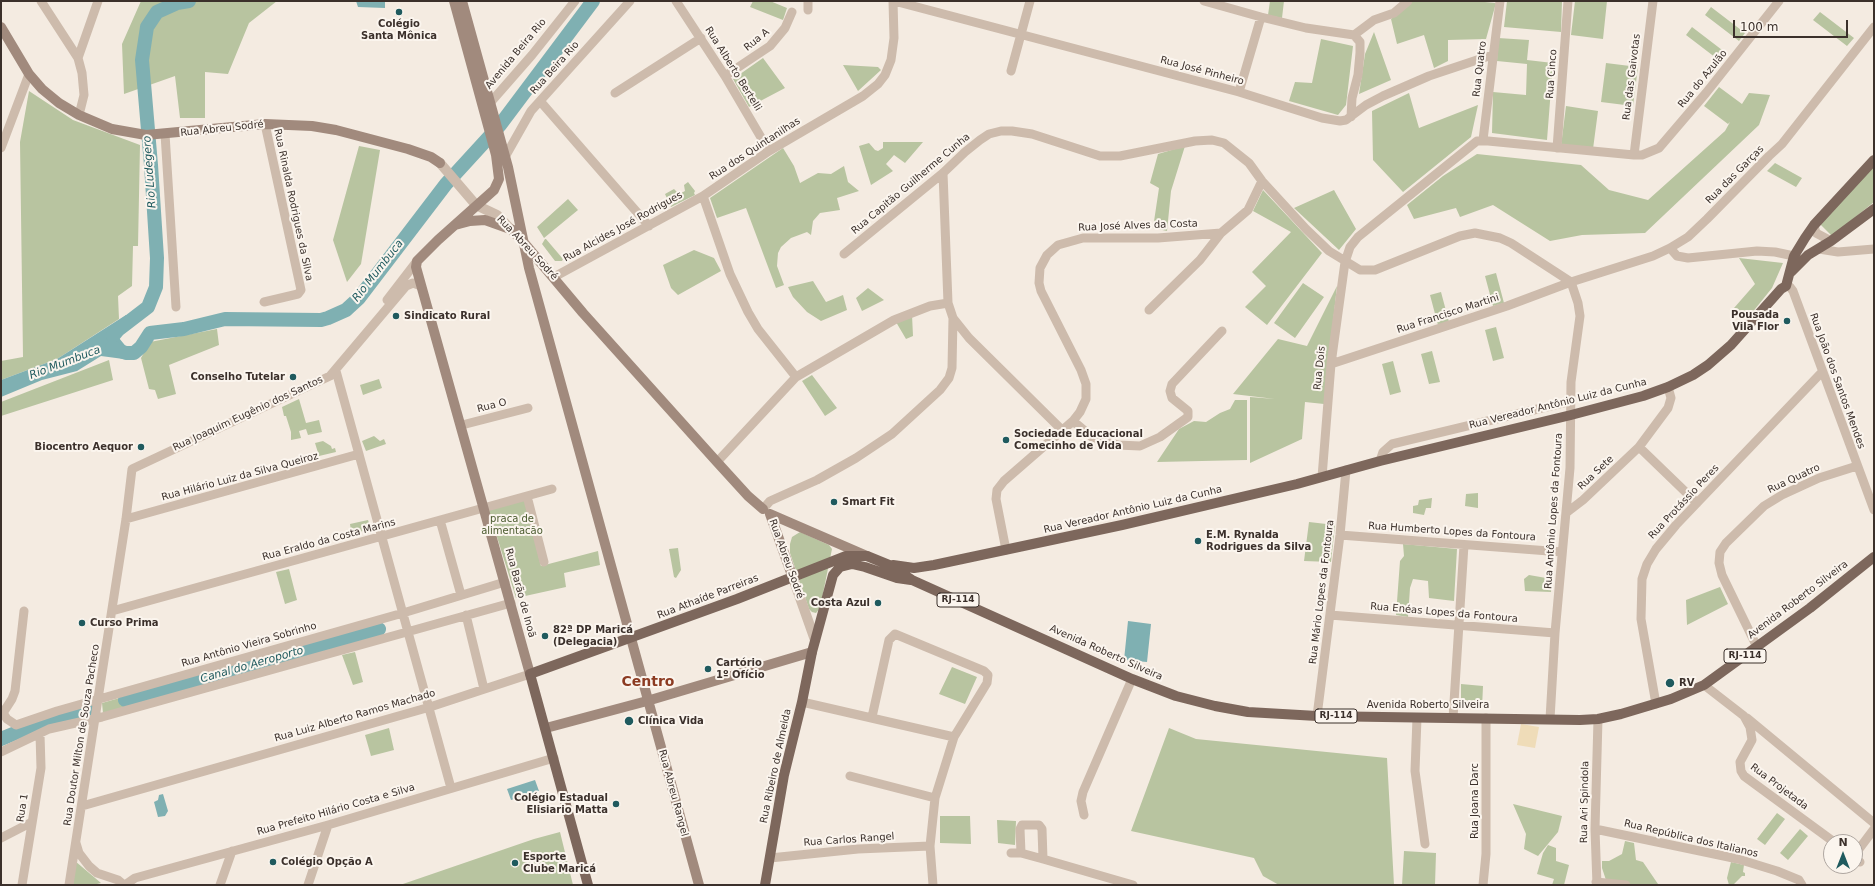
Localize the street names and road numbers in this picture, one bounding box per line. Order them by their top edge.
street label: Avenida Beira Rio [483,16,549,92]
street label: Rua Alberto Bertelli [702,25,764,113]
street label: Rua A [742,26,772,54]
street label: Rua das Gaivotas [1621,33,1643,121]
street label: Rua Beira Rio [528,39,582,97]
street label: Rua Quatro [1471,40,1489,98]
street label: Rua do Azulão [1676,48,1730,110]
street label: Rua Cinco [1544,49,1560,99]
street label: Rua José Pinheiro [1159,54,1245,88]
street label: Rua dos Quintanilhas [707,115,803,183]
street label: Rua Abreu Sodré [180,119,264,139]
street label: Rua Rinalda Rodrigues da Silva [271,128,315,282]
street label: Rua Capitão Guilherme Cunha [849,131,973,237]
street label: Rua das Garças [1703,143,1767,207]
street label: Rua Alcides José Rodrigues [561,189,685,265]
street label: Rua Abreu Sodré [494,213,560,283]
street label: Rua José Alves da Costa [1078,218,1198,234]
street label: Rua Francisco Martini [1395,292,1501,336]
street label: Rua João dos Santos Mendes [1807,311,1867,451]
street label: Rua Dois [1312,346,1328,390]
street label: Rua Joaquim Eugênio dos Santos [171,374,325,454]
street label: Rua Vereador Antônio Luiz da Cunha [1468,376,1648,432]
street label: Rua O [476,397,508,415]
street label: Rua Antônio Lopes da Fontoura [1543,433,1565,589]
street label: Rua Hilário Luiz da Silva Queiroz [160,450,320,504]
street label: Rua Sete [1576,453,1616,493]
street label: Rua Protássio Peres [1646,462,1722,542]
street label: Rua Quatro [1766,462,1822,496]
street label: Rua Vereador Antônio Luiz da Cunha [1043,484,1223,536]
street label: Rua Eraldo da Costa Marins [261,516,397,564]
street label: Rua Abreu Sodré [766,518,806,600]
street label: Rua Mário Lopes da Fontoura [1307,519,1337,665]
street label: Rua Humberto Lopes da Fontoura [1368,520,1536,544]
street label: Rua Barão de Inoã [502,547,538,639]
street label: Avenida Roberto Silveira [1745,558,1851,642]
street label: Rua Athaíde Parreiras [656,572,760,622]
road number: RJ-114 [937,593,979,607]
street label: Rua Enéas Lopes da Fontoura [1370,601,1518,625]
street label: Rua Antônio Vieira Sobrinho [180,620,318,670]
street label: Avenida Roberto Silveira [1048,623,1164,683]
street label: Rua Doutor Milton de Souza Pacheco [62,643,102,827]
road number: RJ-114 [1724,649,1766,663]
street label: Rua Luiz Alberto Ramos Machado [273,687,437,745]
street label: Avenida Roberto Silveira [1367,699,1489,711]
street label: Rua Ribeiro de Almeida [758,708,794,824]
road number: RJ-114 [1315,709,1357,723]
street label: Rua Abreu Rangel [656,748,690,838]
street label: Rua Ari Spindola [1578,761,1592,843]
street label: Rua Projetada [1748,761,1810,813]
street label: Rua Joana Darc [1469,763,1481,839]
street label: Rua Prefeito Hilário Costa e Silva [256,782,416,838]
street label: Rua 1 [15,793,31,823]
street label: Rua República dos Italianos [1623,818,1759,860]
street label: Rua Carlos Rangel [803,831,895,849]

